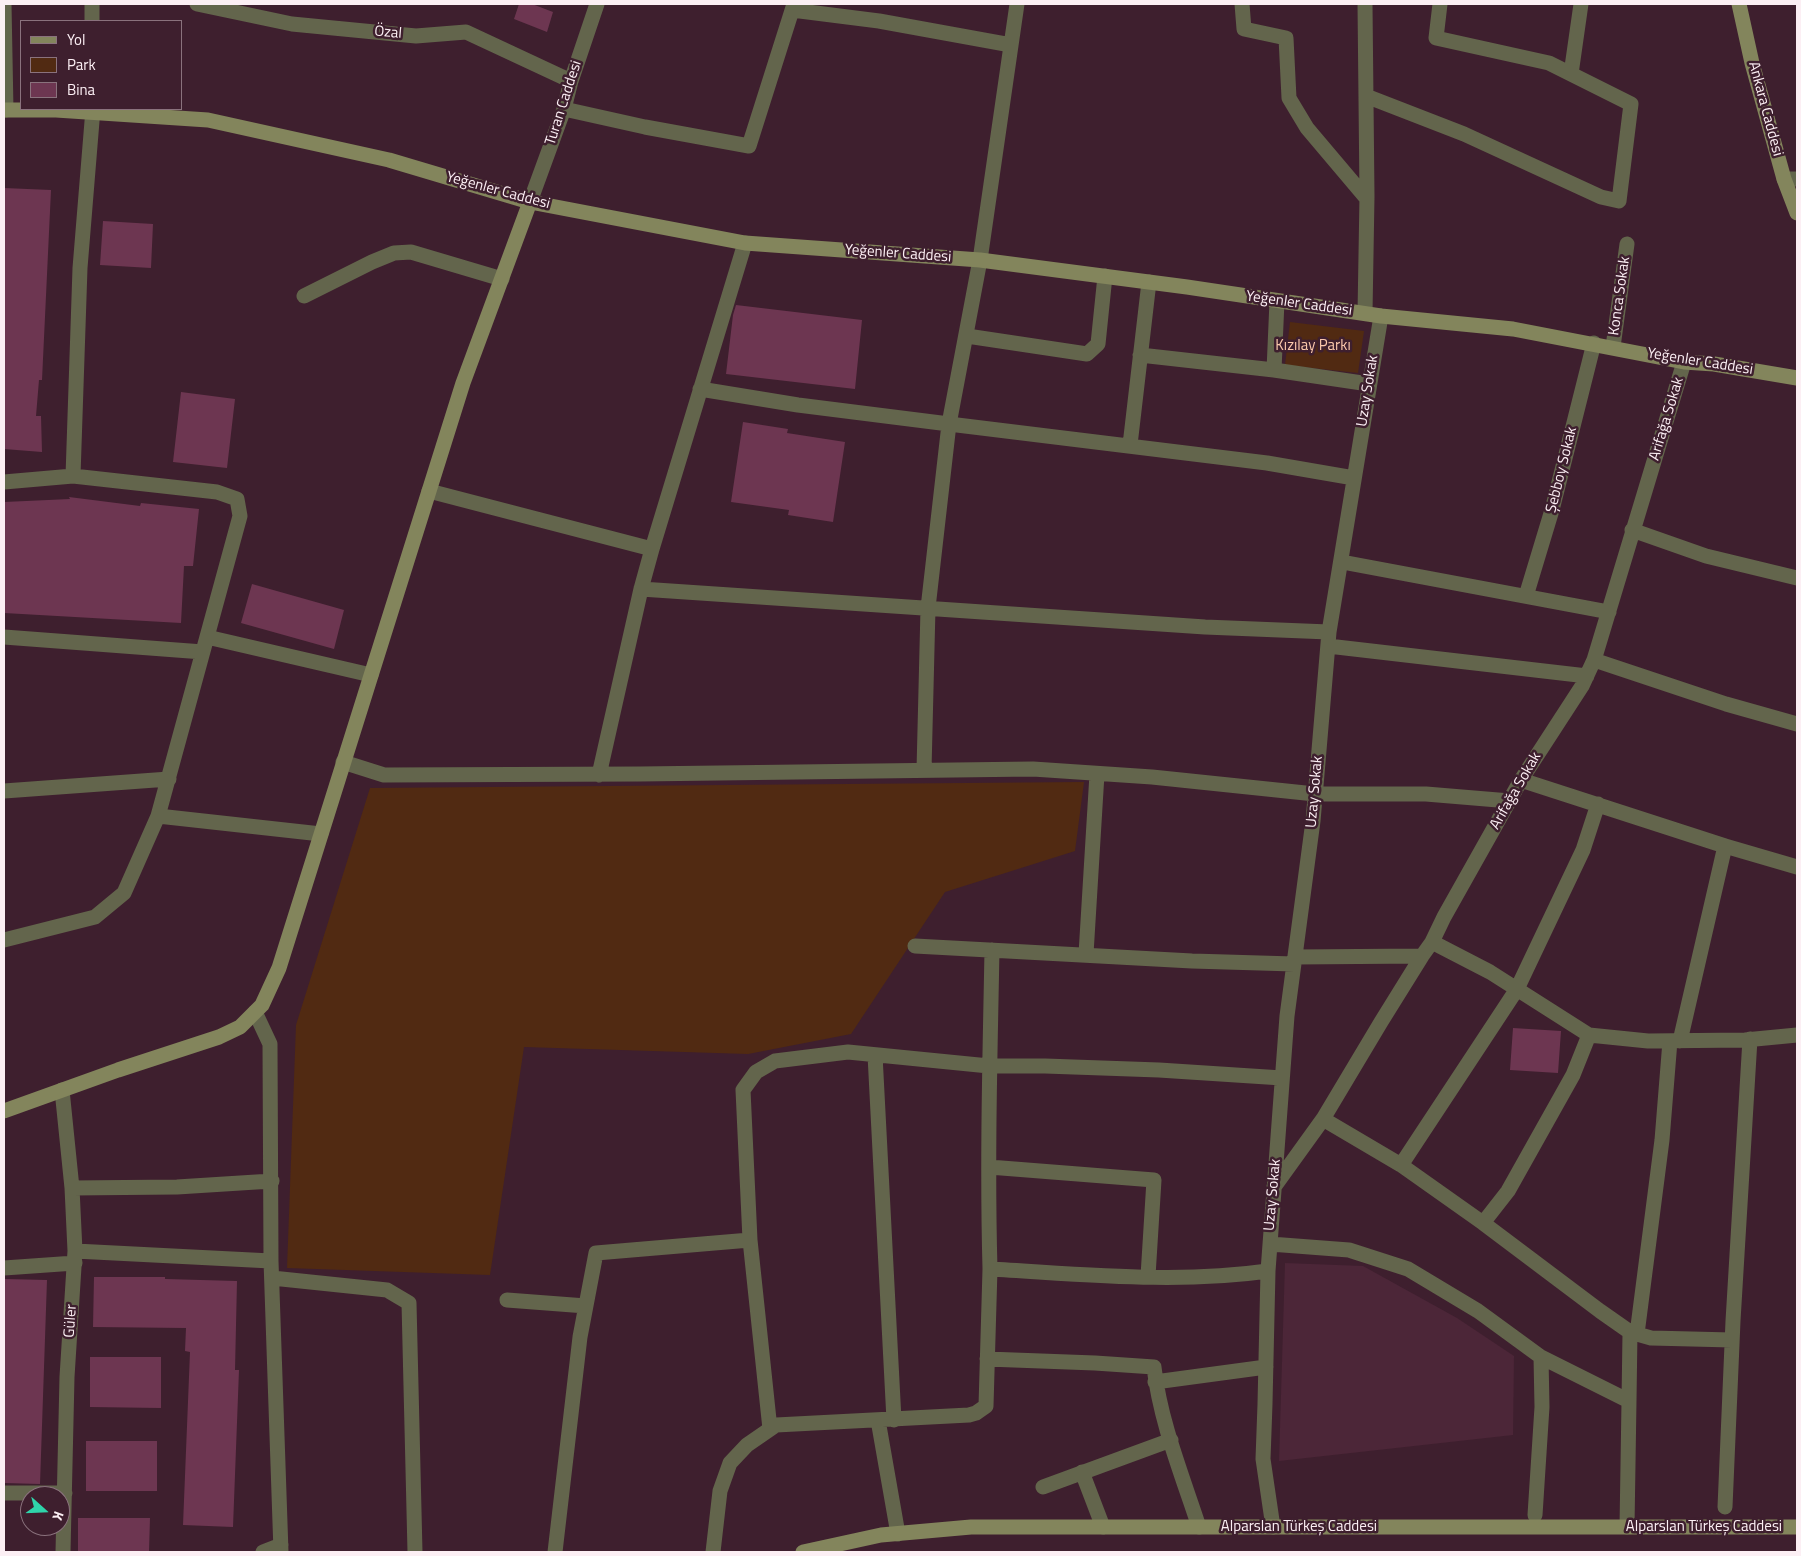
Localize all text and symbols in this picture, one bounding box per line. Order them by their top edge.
legend [20,20,182,110]
street label: Özal [373,23,403,43]
text: Yol [67,28,85,51]
text: Park [67,53,96,76]
street label: Turan Caddesi [542,58,586,148]
street label: Ankara Caddesi [1744,60,1786,158]
text: Bina [67,78,95,101]
street label: Yeğenler Caddesi [444,168,552,214]
street label: Yeğenler Caddesi [844,241,952,267]
street label: Konca Sokak [1606,255,1634,337]
street label: Yeğenler Caddesi [1245,288,1353,320]
park label: Kızılay Parkı [1275,337,1351,355]
street label: Yeğenler Caddesi [1646,345,1754,379]
street label: Uzay Sokak [1353,354,1383,428]
street label: Arifağa Sokak [1646,375,1688,463]
street label: Şebboy Sokak [1543,425,1581,515]
street label: Arifağa Sokak [1487,749,1545,833]
street label: Uzay Sokak [1303,755,1327,829]
street label: Uzay Sokak [1261,1158,1285,1232]
street label: Güler [61,1304,81,1338]
north arrow [20,1486,70,1536]
text: K [47,1508,70,1523]
street label: Alparslan Türkeş Caddesi [1221,1518,1377,1536]
street label: Alparslan Türkeş Caddesi [1626,1518,1782,1536]

